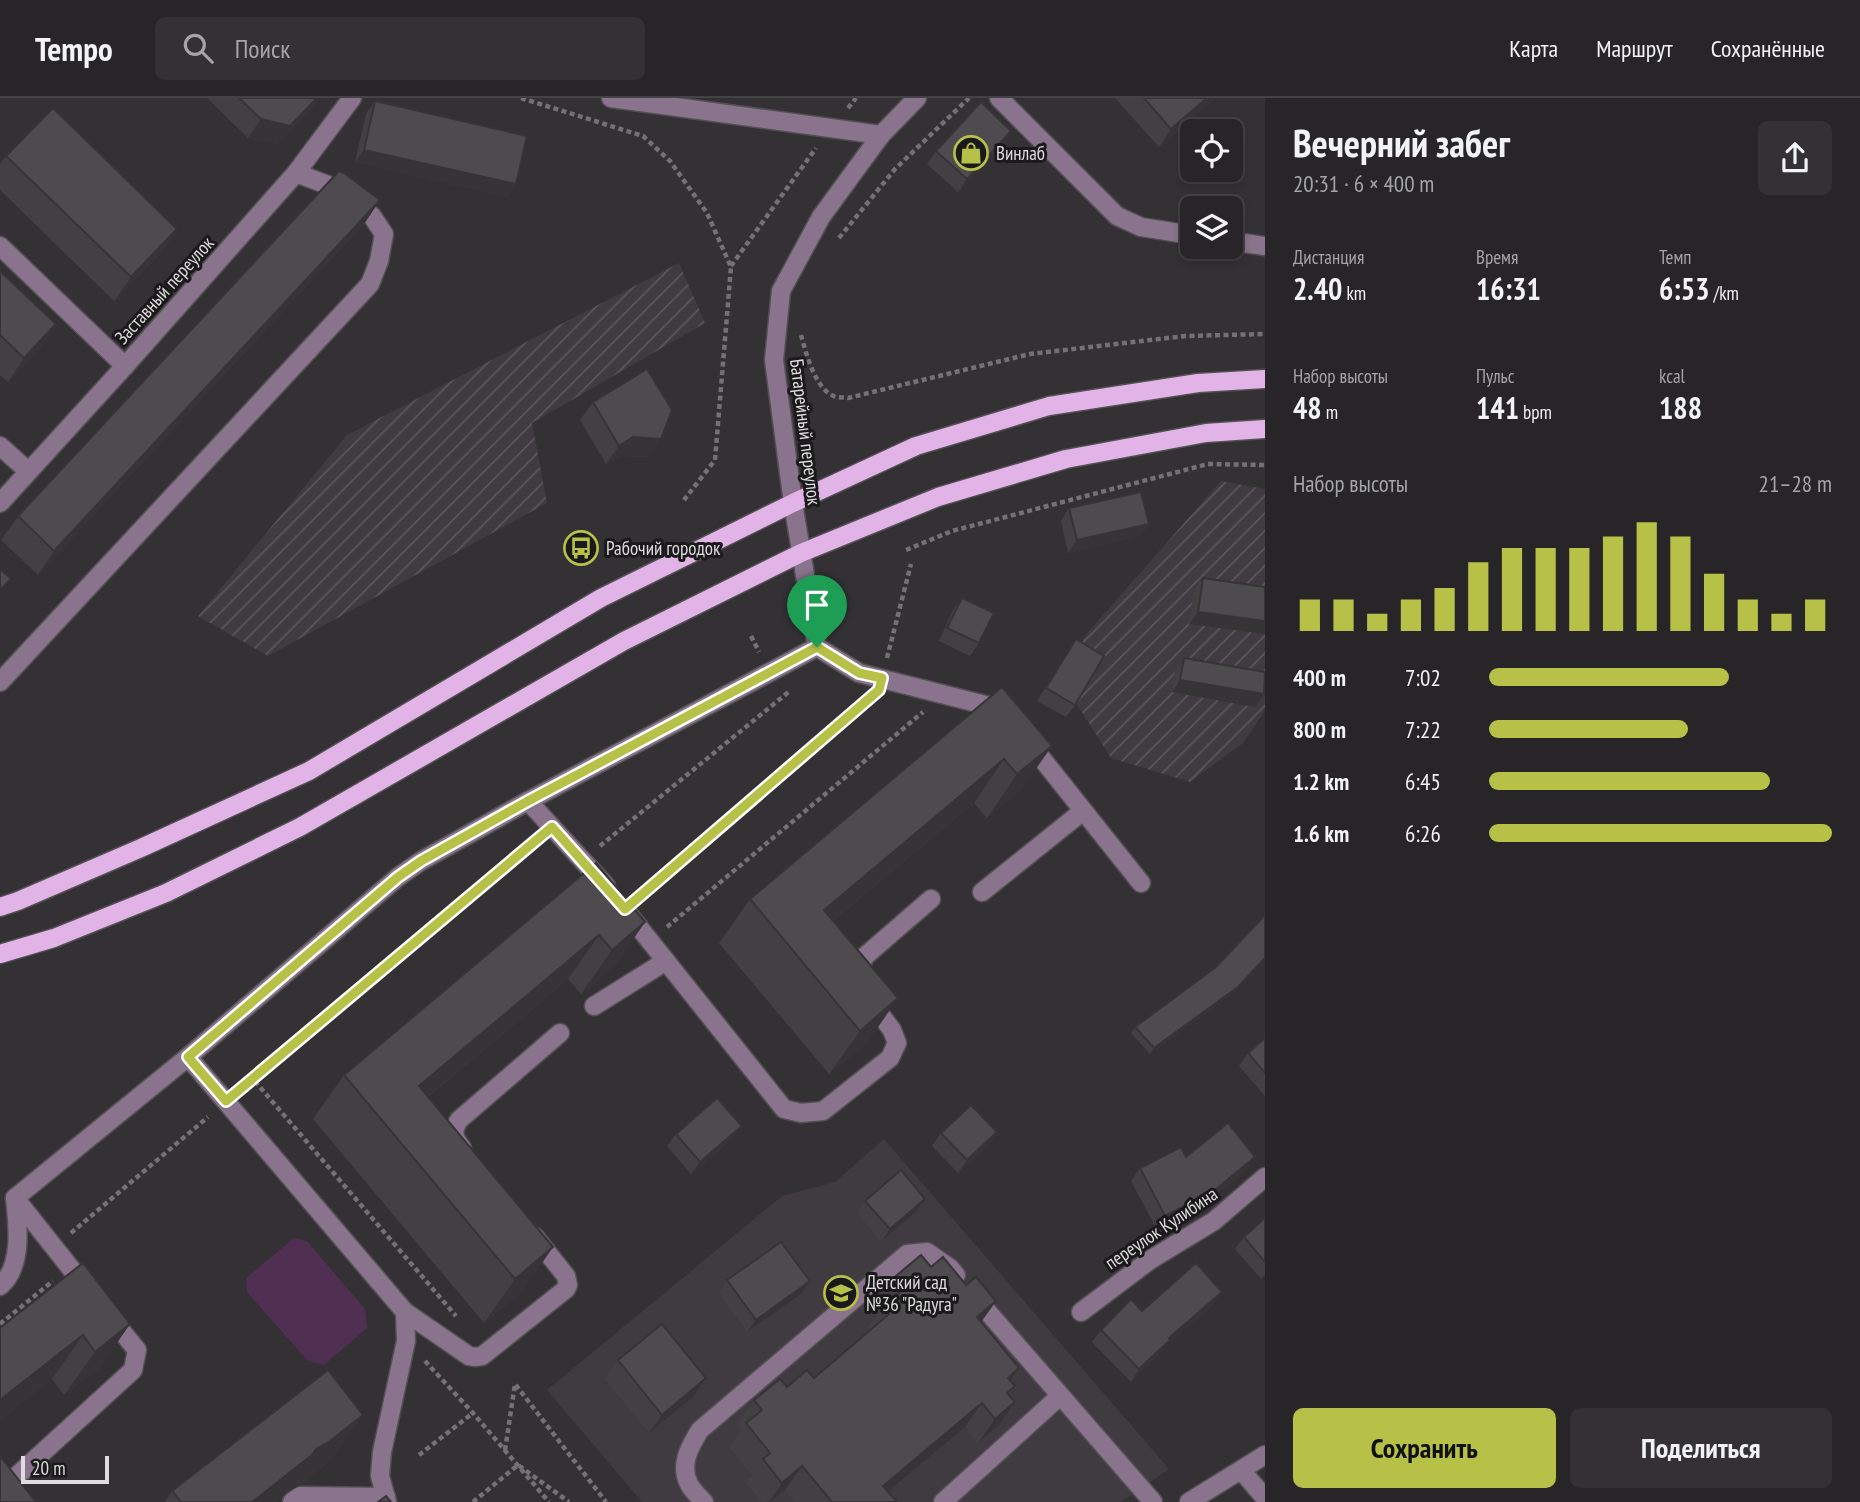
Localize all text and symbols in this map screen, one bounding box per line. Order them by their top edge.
search box [155,17,645,80]
text: Tempo [35,27,113,70]
icon: search [179,29,217,67]
text: Поиск [235,32,290,65]
text: Карта [1509,33,1558,64]
text: Маршрут [1596,33,1673,64]
text: Сохранённые [1711,33,1825,64]
text: Вечерний забег [1293,118,1510,167]
map controls [1180,119,1243,259]
button: locate [1180,119,1243,182]
button: share [1758,121,1832,195]
shop icon: Винлаб [952,134,990,172]
place label: Винлаб [996,141,1045,165]
text: 20:31 · 6 × 400 m [1293,169,1434,198]
button: layers [1180,196,1243,259]
street label: Заставный переулок [109,231,219,349]
text: Дистанция [1293,245,1364,269]
text: Время [1476,245,1518,269]
text: Темп [1659,245,1691,269]
text: 2.40 [1293,269,1342,308]
text: 16:31 [1476,269,1541,308]
text: 6:53 [1659,269,1710,308]
text: km [1342,281,1366,305]
text: /km [1710,281,1739,305]
street label: Батарейный переулок [785,358,827,507]
text: Набор высоты [1293,364,1388,388]
text: Пульс [1476,364,1514,388]
text: kcal [1659,364,1685,388]
text: 48 [1293,388,1322,427]
text: 141 [1476,388,1519,427]
text: 188 [1659,388,1702,427]
text: m [1322,400,1338,424]
text: bpm [1519,400,1552,424]
text: Набор высоты [1293,469,1408,498]
text: 21–28 m [1759,469,1832,498]
bus stop icon: Рабочий городок [562,529,600,567]
place label: Рабочий городок [606,536,721,560]
pin [787,575,847,647]
icon: arrive [798,586,836,624]
text: 400 m [1293,663,1346,692]
text: 7:02 [1405,663,1441,692]
text: 800 m [1293,715,1346,744]
text: 7:22 [1405,715,1441,744]
text: 1.2 km [1293,767,1349,796]
text: 6:45 [1405,767,1441,796]
text: 1.6 km [1293,819,1349,848]
text: 6:26 [1405,819,1441,848]
street label: переулок Кулибина [1100,1182,1222,1274]
place label: Детский сад №36 "Радуга" [866,1270,957,1316]
school or university icon: Детский сад №36 "Радуга" [822,1274,860,1312]
button: Сохранить [1293,1408,1556,1488]
button: Поделиться [1570,1408,1832,1488]
scale bar [21,1453,108,1485]
text: 20 m [32,1456,66,1480]

